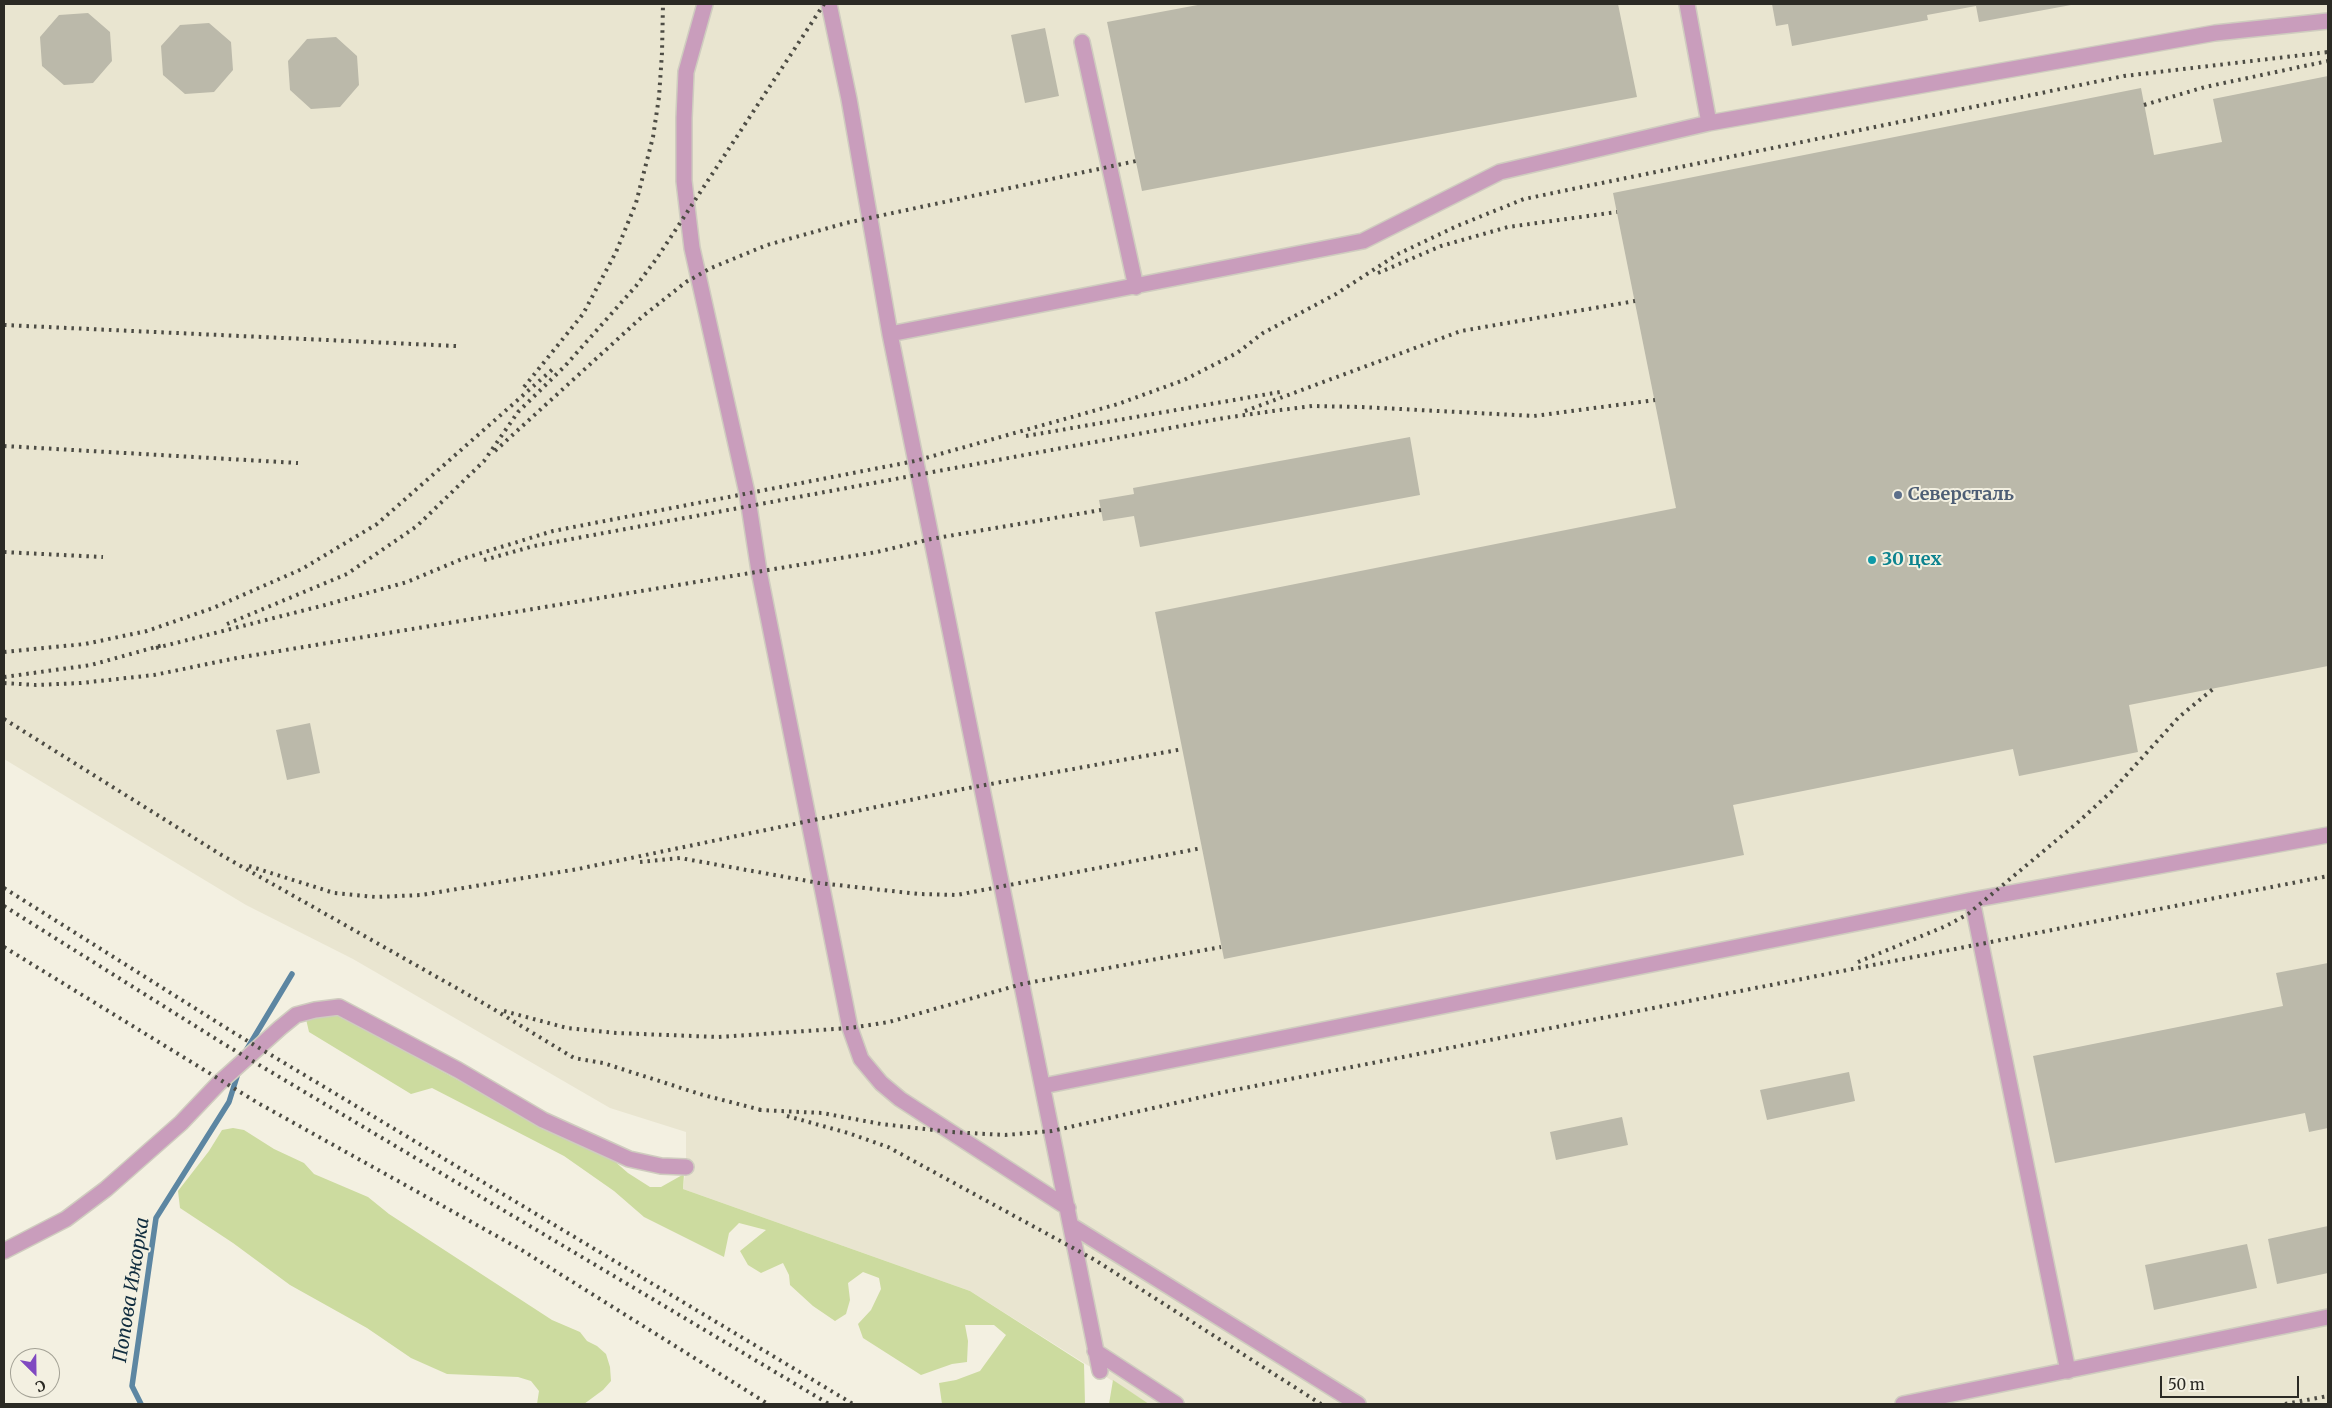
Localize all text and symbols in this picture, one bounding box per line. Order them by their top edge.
place label: Северсталь [1908,484,2014,506]
marker: Северсталь [1892,489,1904,501]
place label: 30 цех [1882,549,1942,571]
marker: 30 цех [1866,554,1878,566]
water label: Попова Ижорка [109,1216,155,1364]
north arrow [10,1348,60,1398]
scale bar [2162,1366,2301,1398]
text: 50 m [2168,1375,2205,1394]
text: С [33,1376,48,1396]

